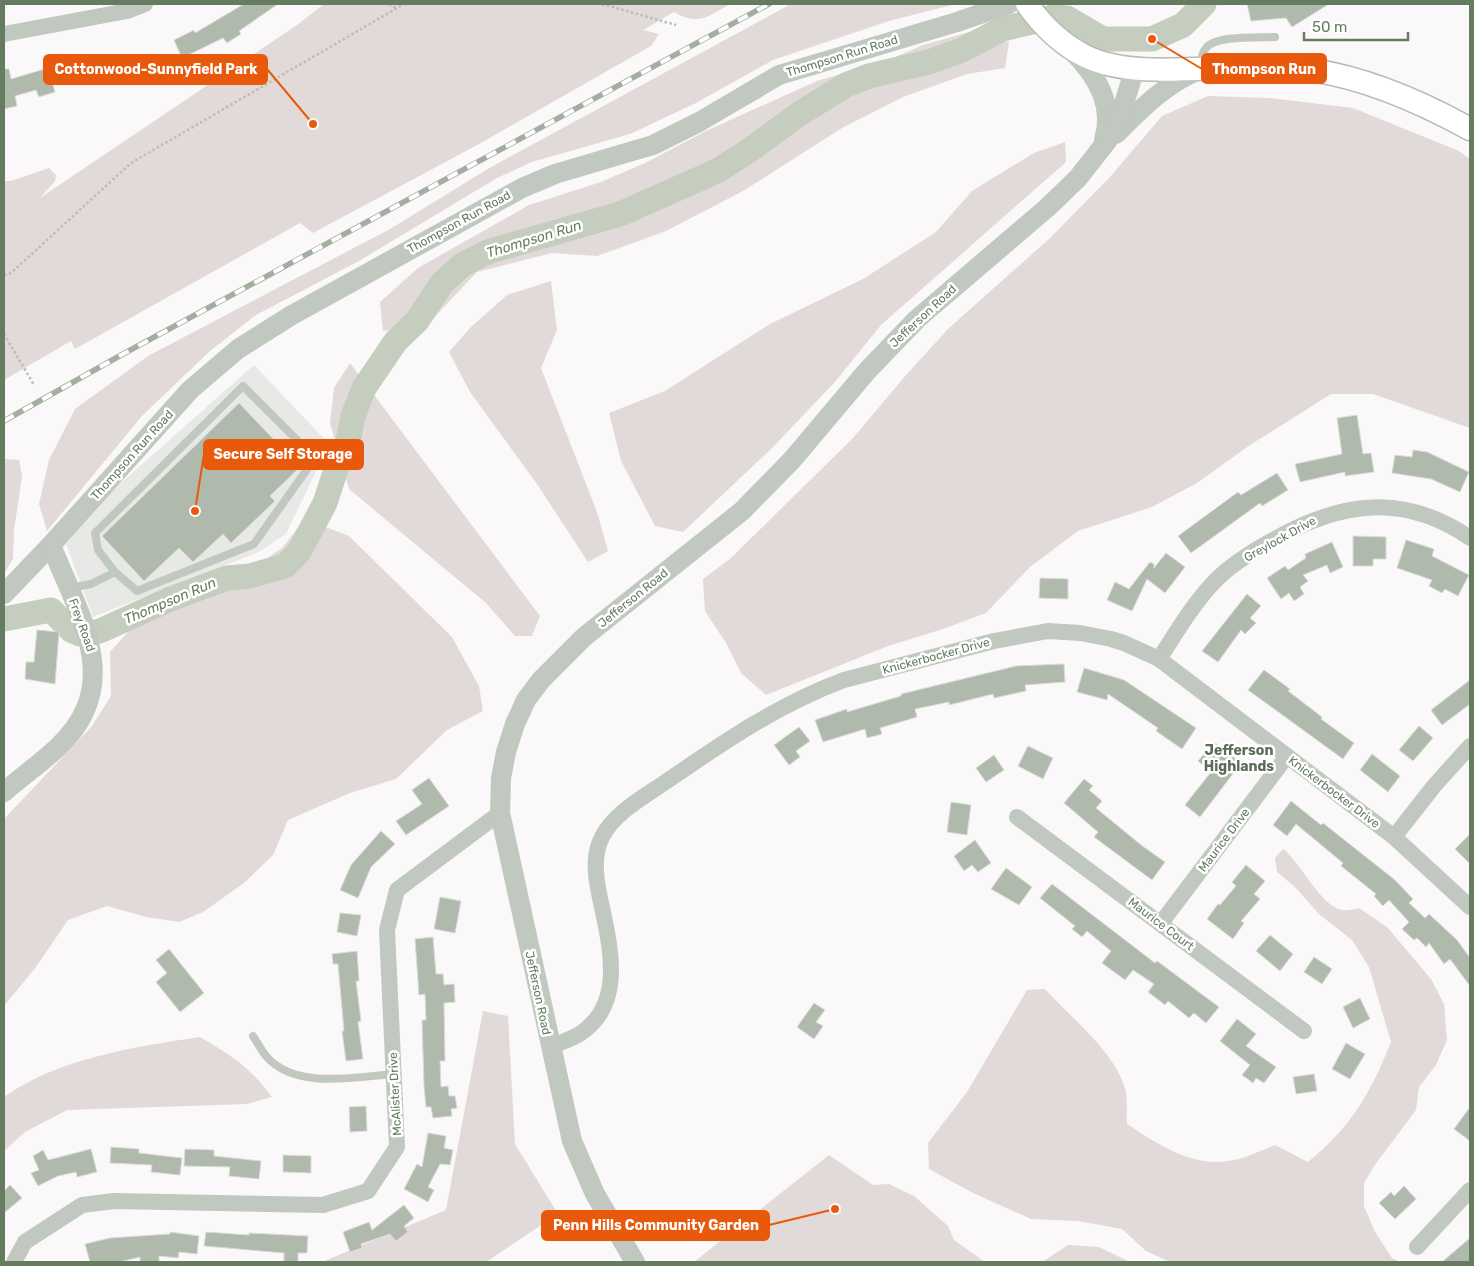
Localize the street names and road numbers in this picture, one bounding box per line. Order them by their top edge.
street label: Thompson Run Road [785,32,899,80]
street label: Thompson Run Road [405,188,513,256]
street label: Jefferson Road [887,282,959,350]
street label: Thompson Run Road [88,407,176,503]
street label: Greylock Drive [1242,513,1319,565]
street label: Jefferson Road [595,566,671,630]
street label: Frey Road [66,597,98,653]
street label: Knickerbocker Drive [881,635,991,677]
street label: Knickerbocker Drive [1286,753,1383,831]
street label: Maurice Drive [1196,805,1253,875]
street label: Maurice Court [1125,895,1197,953]
street label: Jefferson Road [522,950,554,1036]
street label: McAlister Drive [386,1052,404,1136]

